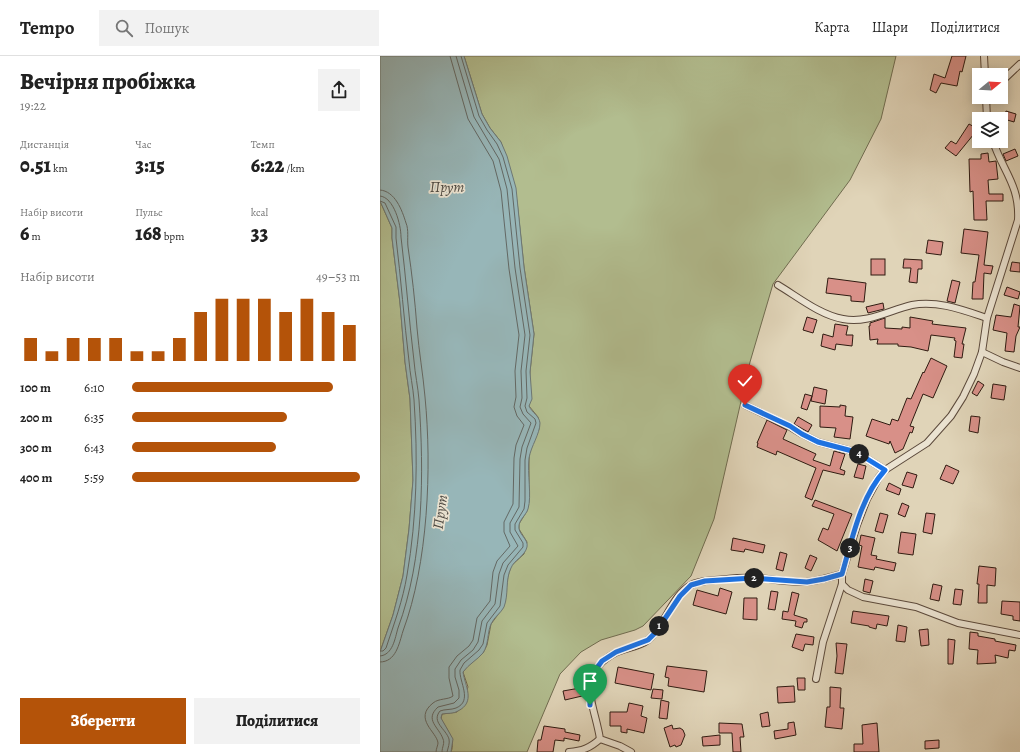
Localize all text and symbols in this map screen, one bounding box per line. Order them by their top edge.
search box [99,10,379,46]
text: Tempo [20,15,75,41]
icon: search [113,17,135,39]
text: Пошук [145,18,189,38]
text: Карта [814,18,850,37]
text: Шари [872,18,908,37]
text: Поділитися [930,18,1000,37]
text: Вечірня пробіжка [20,67,196,97]
north arrow [972,68,1008,104]
map controls [972,68,1008,148]
button: share [318,69,360,111]
text: 19:22 [20,97,46,114]
button: layers [972,112,1008,148]
text: Дистанція [20,137,69,152]
text: Час [135,137,152,152]
text: Темп [251,137,275,152]
text: 0.51 [20,152,51,179]
text: 3:15 [135,152,165,179]
text: 6:22 [251,152,284,179]
text: km [51,161,68,176]
text: /km [284,161,305,176]
water label: Прут [430,177,464,197]
text: Набір висоти [20,205,83,220]
text: Пульс [135,205,163,220]
text: kcal [251,205,268,220]
text: 6 [20,220,29,247]
text: 168 [135,220,162,247]
text: 33 [251,220,268,247]
text: m [29,229,41,244]
text: bpm [162,229,184,244]
text: Набір висоти [20,268,95,285]
text: 49–53 m [316,268,360,285]
pin [728,364,762,405]
icon: check [734,370,756,392]
text: 100 m [20,379,51,396]
text: 6:10 [84,379,104,396]
text: 200 m [20,409,53,426]
text: 6:35 [84,409,104,426]
text: 300 m [20,439,52,456]
text: 6:43 [84,439,104,456]
pin: 4 [849,444,869,464]
text: 4 [856,446,862,461]
text: 400 m [20,469,52,486]
text: 5:59 [84,469,104,486]
water label: Прут [428,494,452,530]
pin: 3 [840,538,860,558]
text: 3 [848,540,852,555]
pin: 2 [744,568,764,588]
text: 2 [751,570,757,585]
pin: 1 [649,616,669,636]
text: 1 [657,618,661,633]
pin [573,664,607,705]
icon: arrive [579,670,601,692]
button: Зберегти [20,698,186,744]
button: Поділитися [194,698,360,744]

